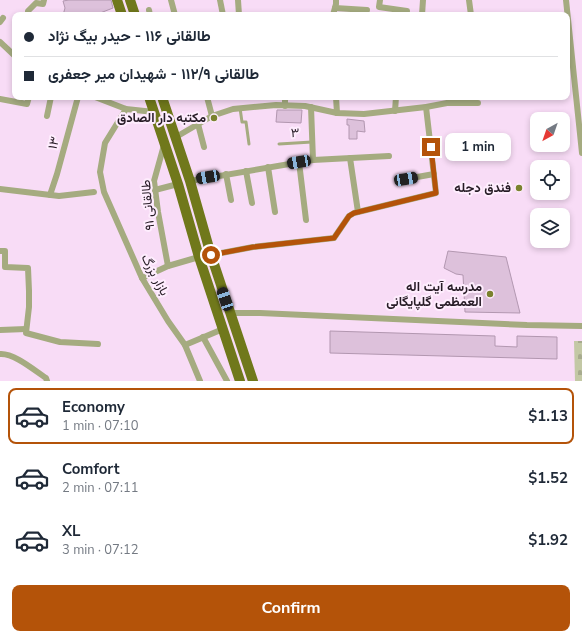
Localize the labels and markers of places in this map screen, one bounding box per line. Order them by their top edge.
place label: مکتبه دار الصادق [117,109,206,127]
marker: مکتبه دار الصادق [209,113,219,123]
place label: فندق دجله [454,179,511,197]
marker: فندق دجله [514,183,524,193]
place label: مدرسه آیت اله العمظمی گلپایگانی [386,278,482,311]
marker: مدرسه آیت اله العمظمی گلپایگانی [485,289,495,299]

